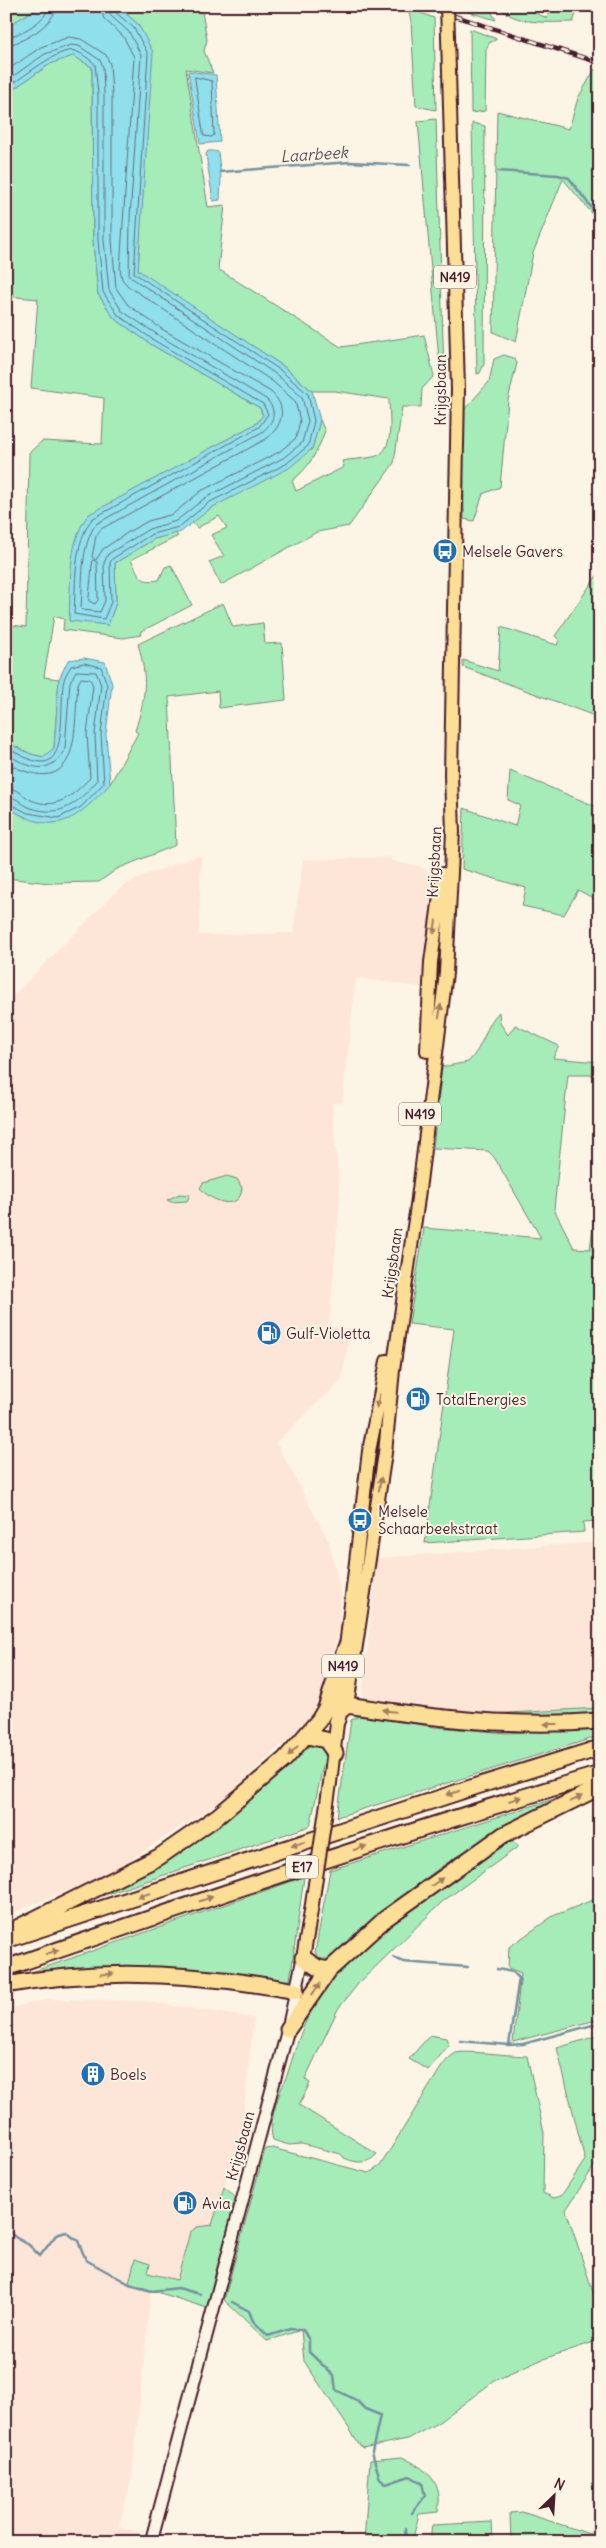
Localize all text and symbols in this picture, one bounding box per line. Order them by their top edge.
water label: Laarbeek [280,142,350,166]
road number: N419 [434,266,476,288]
street label: Krijgsbaan [431,354,450,426]
bus stop icon: Melsele Gavers [432,538,458,564]
place label: Melsele Gavers [462,542,563,561]
street label: Krijgsbaan [423,826,445,898]
one-way arrow [431,920,439,936]
one-way arrow [437,1003,445,1019]
road number: N419 [399,1102,441,1126]
street label: Krijgsbaan [378,1226,406,1300]
fuel station icon: Gulf-Violetta [256,1320,282,1346]
place label: Gulf-Violetta [286,1324,371,1343]
fuel station icon: TotalEnergies [405,1386,431,1412]
place label: TotalEnergies [436,1390,526,1409]
one-way arrow [374,1393,382,1408]
one-way arrow [376,1476,384,1492]
place label: Melsele Schaarbeekstraat [378,1502,498,1538]
bus stop icon: Melsele Schaarbeekstraat [347,1507,373,1533]
road number: N419 [322,1654,364,1678]
one-way arrow [381,1707,397,1715]
one-way arrow [543,1720,559,1728]
one-way arrow [287,1744,299,1756]
one-way arrow [445,1790,460,1798]
one-way arrow [508,1794,523,1802]
one-way arrow [569,1794,583,1802]
one-way arrow [291,1841,306,1848]
one-way arrow [353,1844,368,1852]
road number: E17 [286,1855,318,1878]
one-way arrow [430,1877,444,1887]
one-way arrow [136,1891,151,1899]
one-way arrow [199,1895,214,1903]
one-way arrow [45,1948,60,1955]
one-way arrow [99,1969,115,1977]
one-way arrow [311,1982,321,1995]
building icon: Boels [80,2061,106,2087]
place label: Boels [110,2065,147,2084]
street label: Krijgsbaan [222,2109,258,2183]
fuel station icon: Avia [172,2190,198,2216]
place label: Avia [202,2194,231,2213]
north arrow [528,2470,578,2520]
text: N [551,2474,568,2494]

